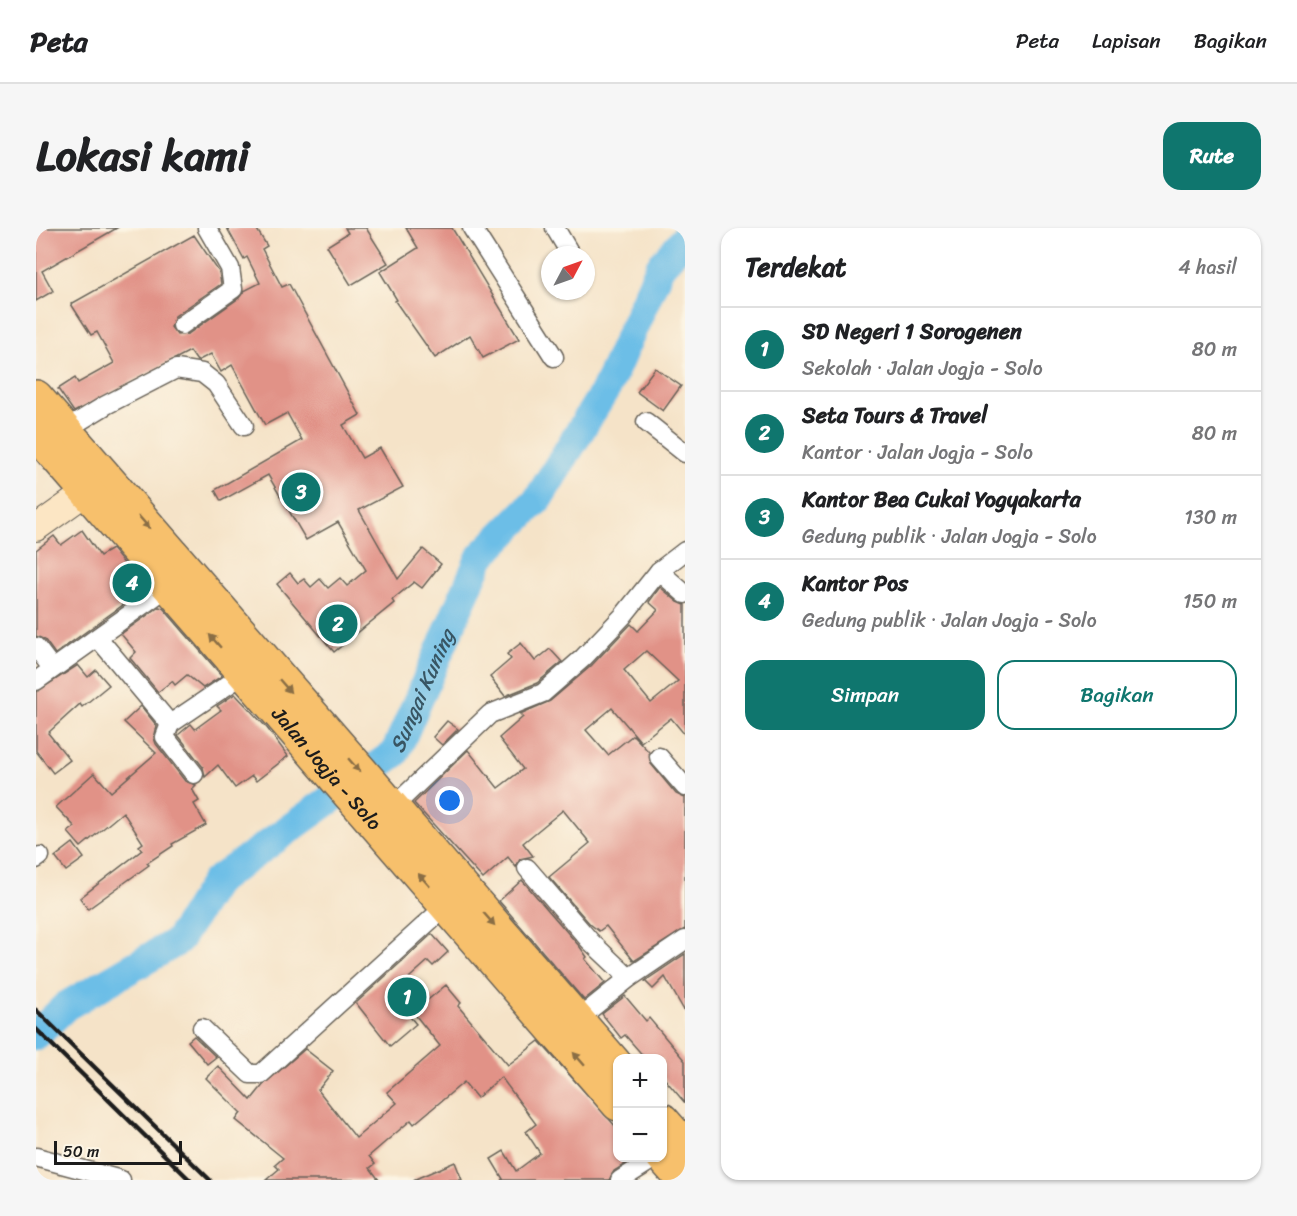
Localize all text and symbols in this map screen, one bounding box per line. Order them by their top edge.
text: Peta [30,17,88,66]
text: Peta [1016,22,1059,60]
text: Lapisan [1092,22,1161,60]
text: Bagikan [1194,22,1267,60]
text: Lokasi kami [36,119,249,193]
button: Rute [1163,122,1261,190]
text: Terdekat [745,244,846,290]
north arrow [541,246,595,300]
text: 4 hasil [1178,250,1237,285]
text: SD Negeri 1 Sorogenen [802,312,1022,351]
text: 1 [760,332,769,367]
text: 80 m [1192,332,1237,367]
text: Sekolah · Jalan Jogja - Solo [802,351,1043,386]
text: Seta Tours & Travel [802,396,987,435]
text: 2 [759,416,770,451]
text: 80 m [1192,416,1237,451]
text: Kantor · Jalan Jogja - Solo [802,435,1033,470]
pin: 3 [282,470,320,514]
text: Kantor Bea Cukai Yogyakarta [802,480,1081,519]
text: 3 [759,500,770,535]
text: 130 m [1184,500,1237,535]
one-way arrow [137,514,150,529]
text: Gedung publik · Jalan Jogja - Solo [802,519,1097,554]
pin: 4 [112,560,152,606]
text: Kantor Pos [802,564,908,603]
text: 4 [758,584,771,619]
text: 150 m [1183,584,1237,619]
pin: 2 [318,602,358,646]
text: Gedung publik · Jalan Jogja - Solo [802,603,1097,638]
water label: Sungai Kuning [378,621,467,759]
one-way arrow [209,634,222,649]
button: Simpan [745,660,985,730]
button: Bagikan [997,660,1237,730]
one-way arrow [278,678,291,693]
street label: Jalan Jogja - Solo [262,698,391,839]
one-way arrow [347,757,360,772]
your location [435,786,464,815]
one-way arrow [418,873,431,888]
one-way arrow [482,911,495,926]
pin: 1 [388,974,427,1020]
one-way arrow [573,1052,586,1067]
map controls [613,1054,667,1162]
button: + [613,1054,667,1108]
button: − [613,1108,667,1162]
text: 50 m [63,1137,99,1166]
scale bar [54,1138,182,1166]

